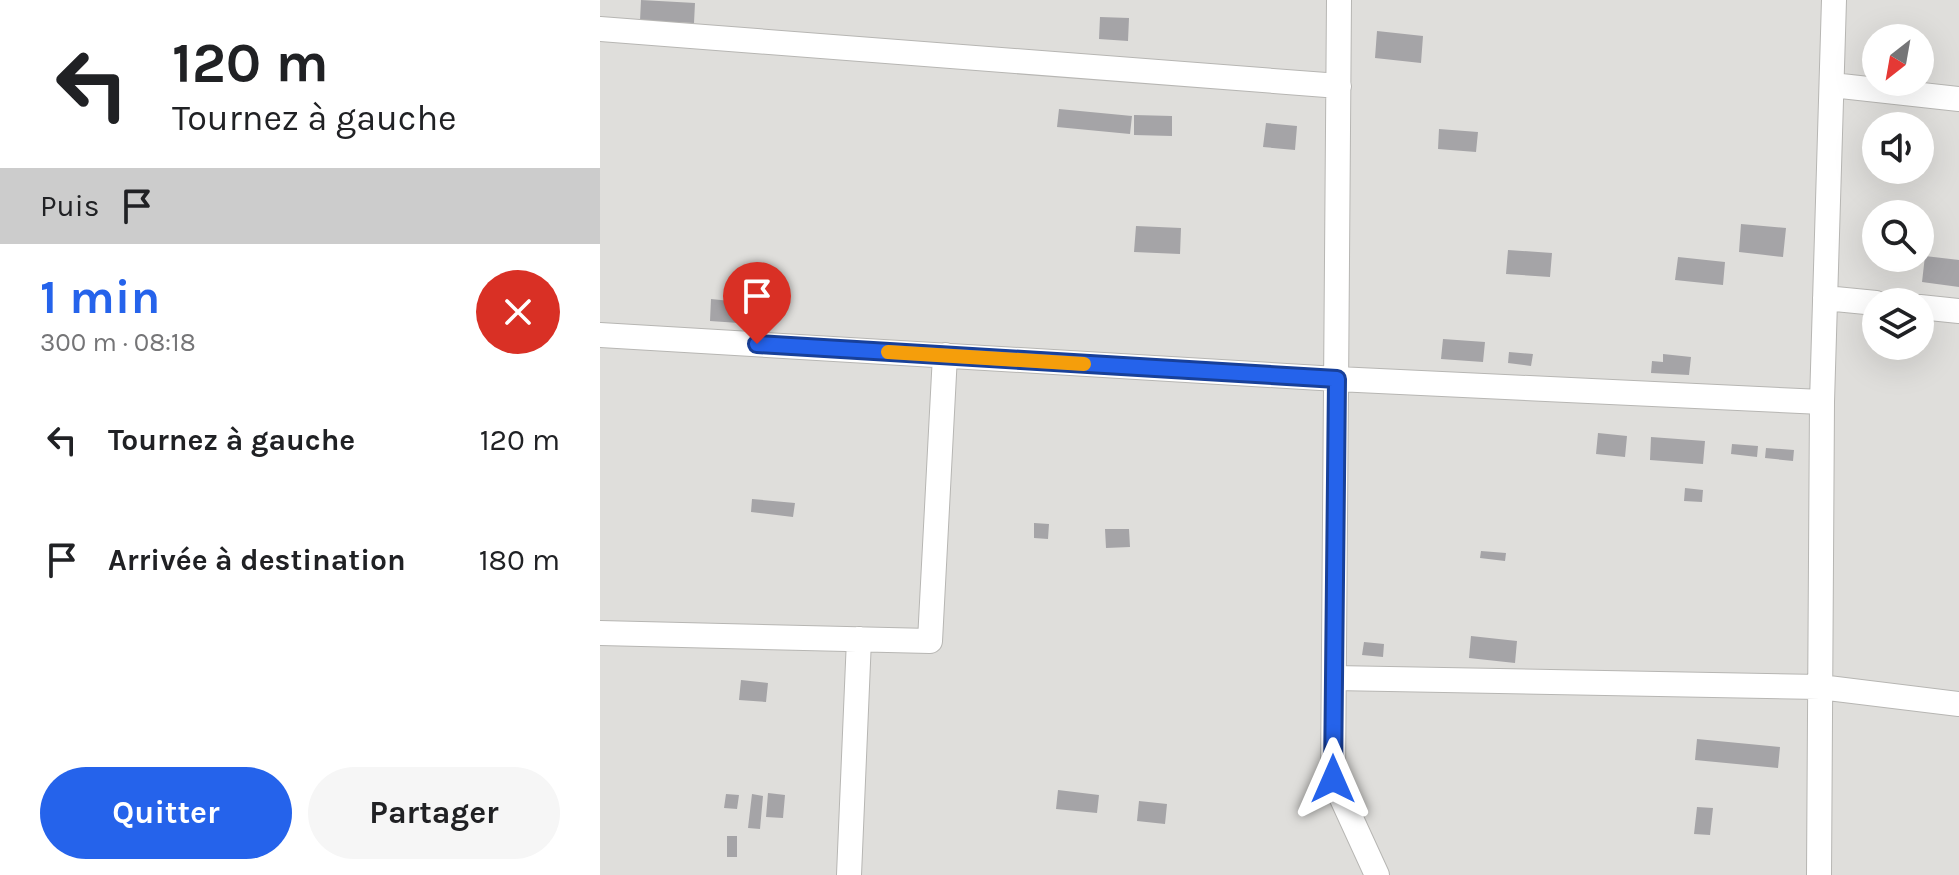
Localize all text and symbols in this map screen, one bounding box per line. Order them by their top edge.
north arrow [1862,24,1934,96]
map controls [1862,24,1934,360]
text: 120 m [172,30,329,95]
icon: left [40,32,144,136]
text: Tournez à gauche [172,97,457,139]
button: sound [1862,112,1934,184]
icon: arrive [115,184,159,228]
text: Puis [40,188,99,224]
button: search [1862,200,1934,272]
pin [723,262,791,344]
text: 1 min [40,269,160,325]
button: close [476,270,560,354]
icon: arrive [735,274,779,318]
button: layers [1862,288,1934,360]
text: 300 m · 08:18 [40,327,196,358]
icon: left [40,418,84,462]
text: Tournez à gauche [108,422,355,458]
text: 120 m [480,422,560,458]
icon: arrive [40,538,84,582]
text: Arrivée à destination [108,542,406,578]
text: 180 m [479,542,560,578]
position arrow [1291,737,1375,821]
button: Quitter [40,767,292,859]
button: Partager [308,767,560,859]

